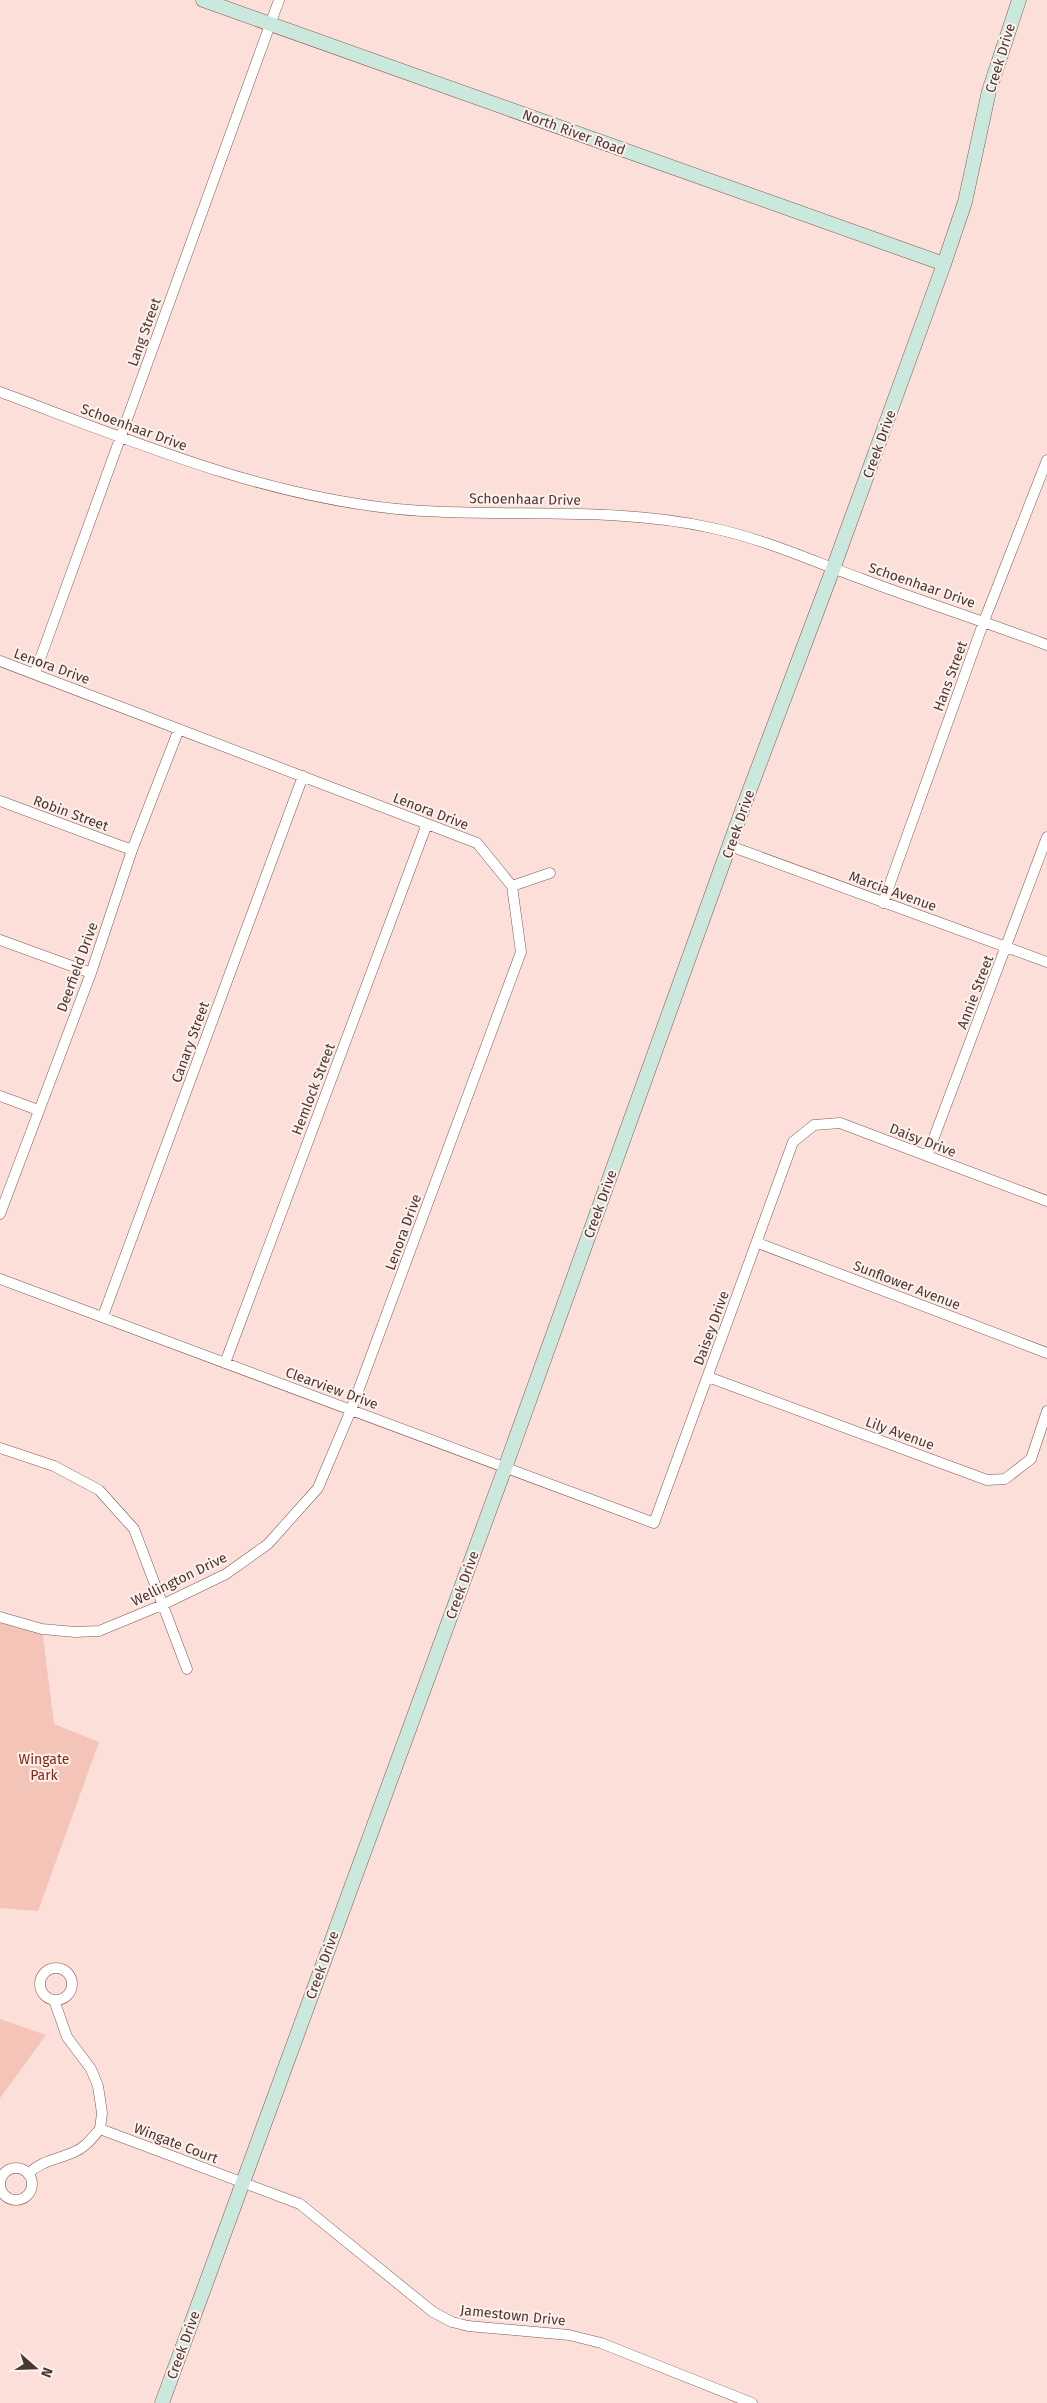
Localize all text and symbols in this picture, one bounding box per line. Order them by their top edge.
street label: Creek Drive [982,21,1019,95]
street label: North River Road [520,106,628,159]
street label: Lang Street [124,295,165,369]
street label: Schoenhaar Drive [78,400,189,455]
street label: Creek Drive [859,408,900,481]
street label: Schoenhaar Drive [469,490,581,509]
street label: Schoenhaar Drive [866,559,977,612]
street label: Hans Street [930,638,971,714]
street label: Lenora Drive [11,645,92,688]
street label: Creek Drive [719,788,758,861]
street label: Lenora Drive [391,789,471,834]
street label: Robin Street [31,792,112,835]
street label: Marcia Avenue [847,868,939,915]
street label: Deerfield Drive [53,920,102,1014]
street label: Annie Street [954,952,998,1031]
street label: Canary Street [168,998,213,1085]
street label: Hemlock Street [288,1040,339,1137]
street label: Daisy Drive [887,1120,959,1161]
street label: Creek Drive [580,1168,621,1241]
street label: Lenora Drive [382,1192,425,1273]
street label: Sunflower Avenue [851,1257,963,1314]
street label: Daisey Drive [690,1289,733,1368]
street label: Clearview Drive [283,1364,380,1413]
street label: Lily Avenue [863,1413,937,1454]
street label: Wellington Drive [129,1549,230,1610]
street label: Creek Drive [442,1549,483,1622]
park label: Wingate Park [19,1751,69,1784]
street label: Creek Drive [302,1929,343,2002]
street label: Wingate Court [131,2120,221,2168]
street label: Jamestown Drive [459,2302,566,2329]
street label: Creek Drive [163,2309,204,2382]
north arrow [10,2343,60,2393]
text: N [37,2365,56,2380]

